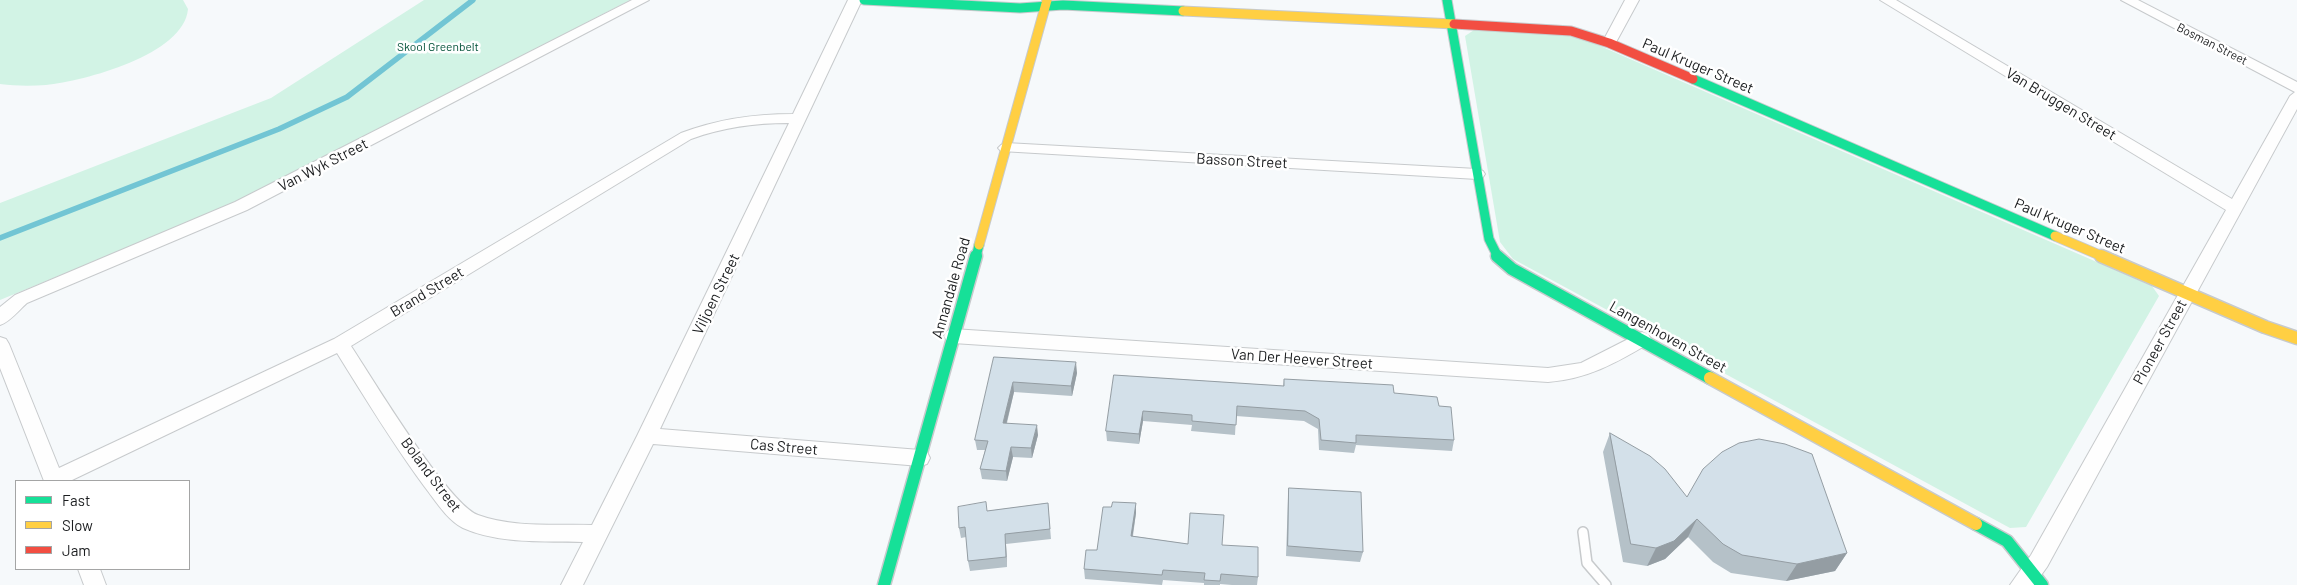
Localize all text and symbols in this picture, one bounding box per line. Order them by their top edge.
street label: Bosman Street [2174,20,2250,68]
street label: Paul Kruger Street [1640,34,1756,98]
park label: Skool Greenbelt [397,40,479,54]
street label: Van Bruggen Street [2002,64,2120,144]
street label: Van Wyk Street [275,135,371,195]
street label: Basson Street [1196,150,1288,172]
street label: Paul Kruger Street [2012,194,2128,258]
street label: Annandale Road [928,235,974,341]
street label: Viljoen Street [689,251,743,337]
street label: Brand Street [387,263,467,321]
street label: Pioneer Street [2129,296,2191,388]
street label: Langenhoven Street [1606,297,1730,377]
street label: Van Der Heever Street [1230,345,1374,373]
street label: Boland Street [397,434,465,516]
street label: Cas Street [749,435,819,459]
legend [15,480,190,570]
text: Fast [62,491,90,509]
text: Slow [62,516,93,534]
text: Jam [62,541,91,559]

